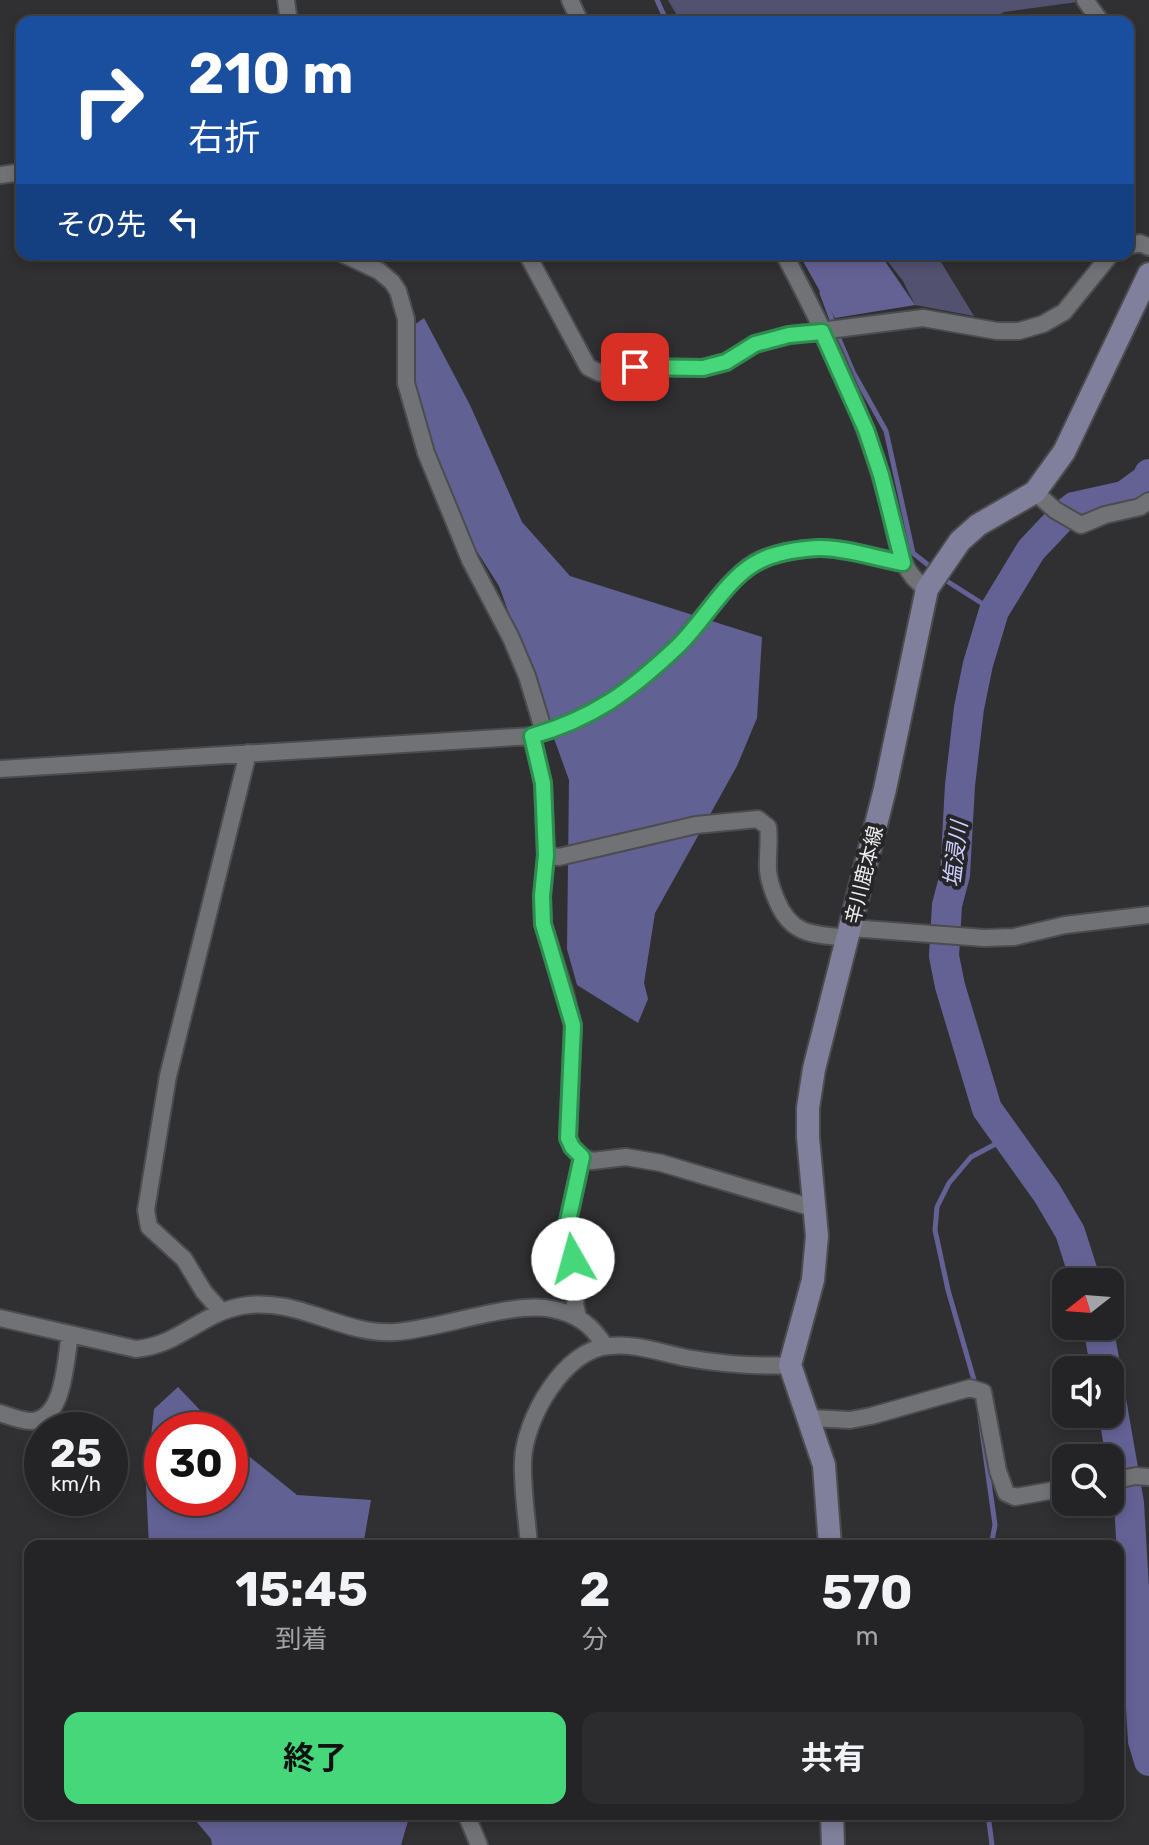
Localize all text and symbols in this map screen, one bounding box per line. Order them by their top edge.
text: 210 m [188,41,354,107]
icon: right [56,48,160,152]
text: 右折 [188,116,260,159]
icon: left [162,200,206,244]
text: その先 [56,207,146,243]
pin [601,333,669,401]
icon: arrive [613,345,657,389]
water label: 塩浸川 [938,818,973,888]
street label: 辛川鹿本線 [840,824,888,926]
position arrow [531,1217,615,1301]
north arrow [1052,1268,1124,1340]
map controls [1052,1268,1124,1516]
button: sound [1052,1356,1124,1428]
speed limit sign: 30 [144,1412,248,1516]
text: 25 [50,1430,102,1477]
button: search [1052,1444,1124,1516]
text: km/h [51,1472,101,1496]
text: 15:45 [235,1561,368,1618]
text: 2 [579,1561,610,1618]
text: 570 [822,1564,913,1621]
text: m [856,1621,879,1652]
text: 到着 [276,1624,328,1655]
text: 分 [582,1624,608,1655]
button: 終了 [64,1712,566,1804]
button: 共有 [582,1712,1084,1804]

